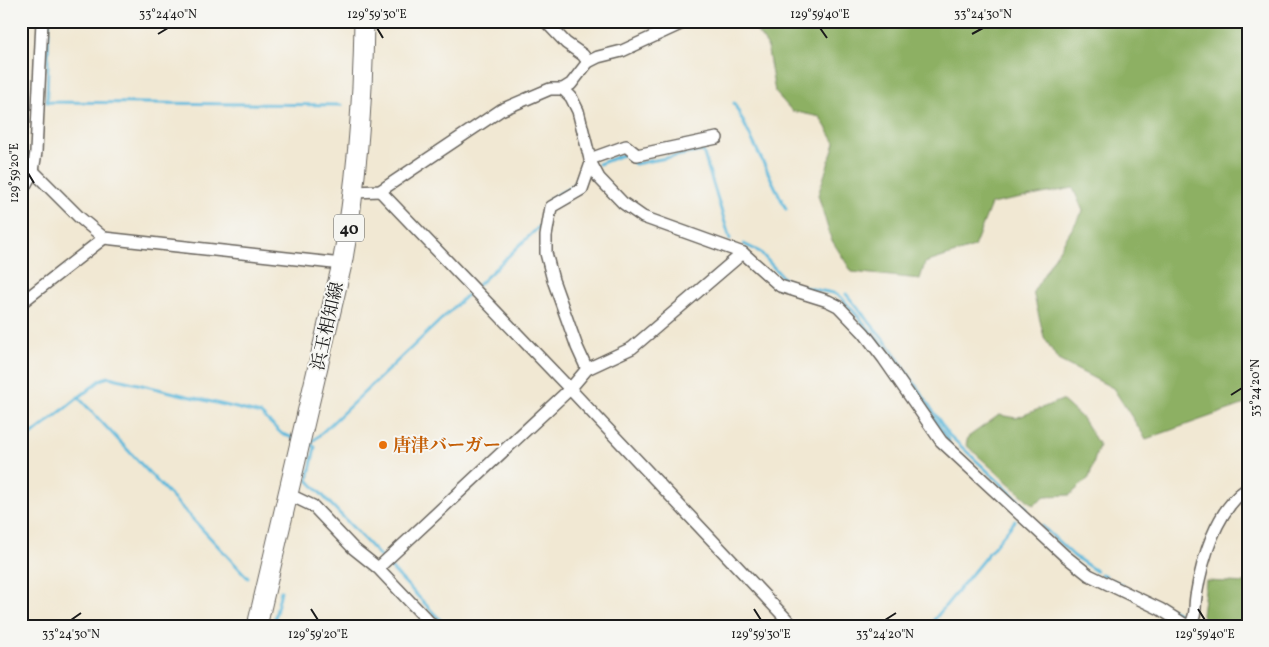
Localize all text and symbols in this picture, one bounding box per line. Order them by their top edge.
text: 33°24'40"N [139,7,197,23]
text: 129°59'30"E [347,7,407,23]
text: 129°59'40"E [790,7,850,23]
text: 33°24'30"N [954,7,1012,23]
text: 129°59'20"E [7,143,23,203]
road number: 40 [334,214,364,242]
street label: 浜玉相知線 [306,280,351,373]
text: 33°24'20"N [1248,359,1264,417]
place label: 唐津バーガー [393,434,501,459]
marker: 唐津バーガー [377,439,389,451]
text: 33°24'30"N [42,627,100,643]
text: 129°59'20"E [288,627,348,643]
text: 129°59'30"E [731,627,791,643]
text: 33°24'20"N [856,627,914,643]
text: 129°59'40"E [1175,627,1235,643]

